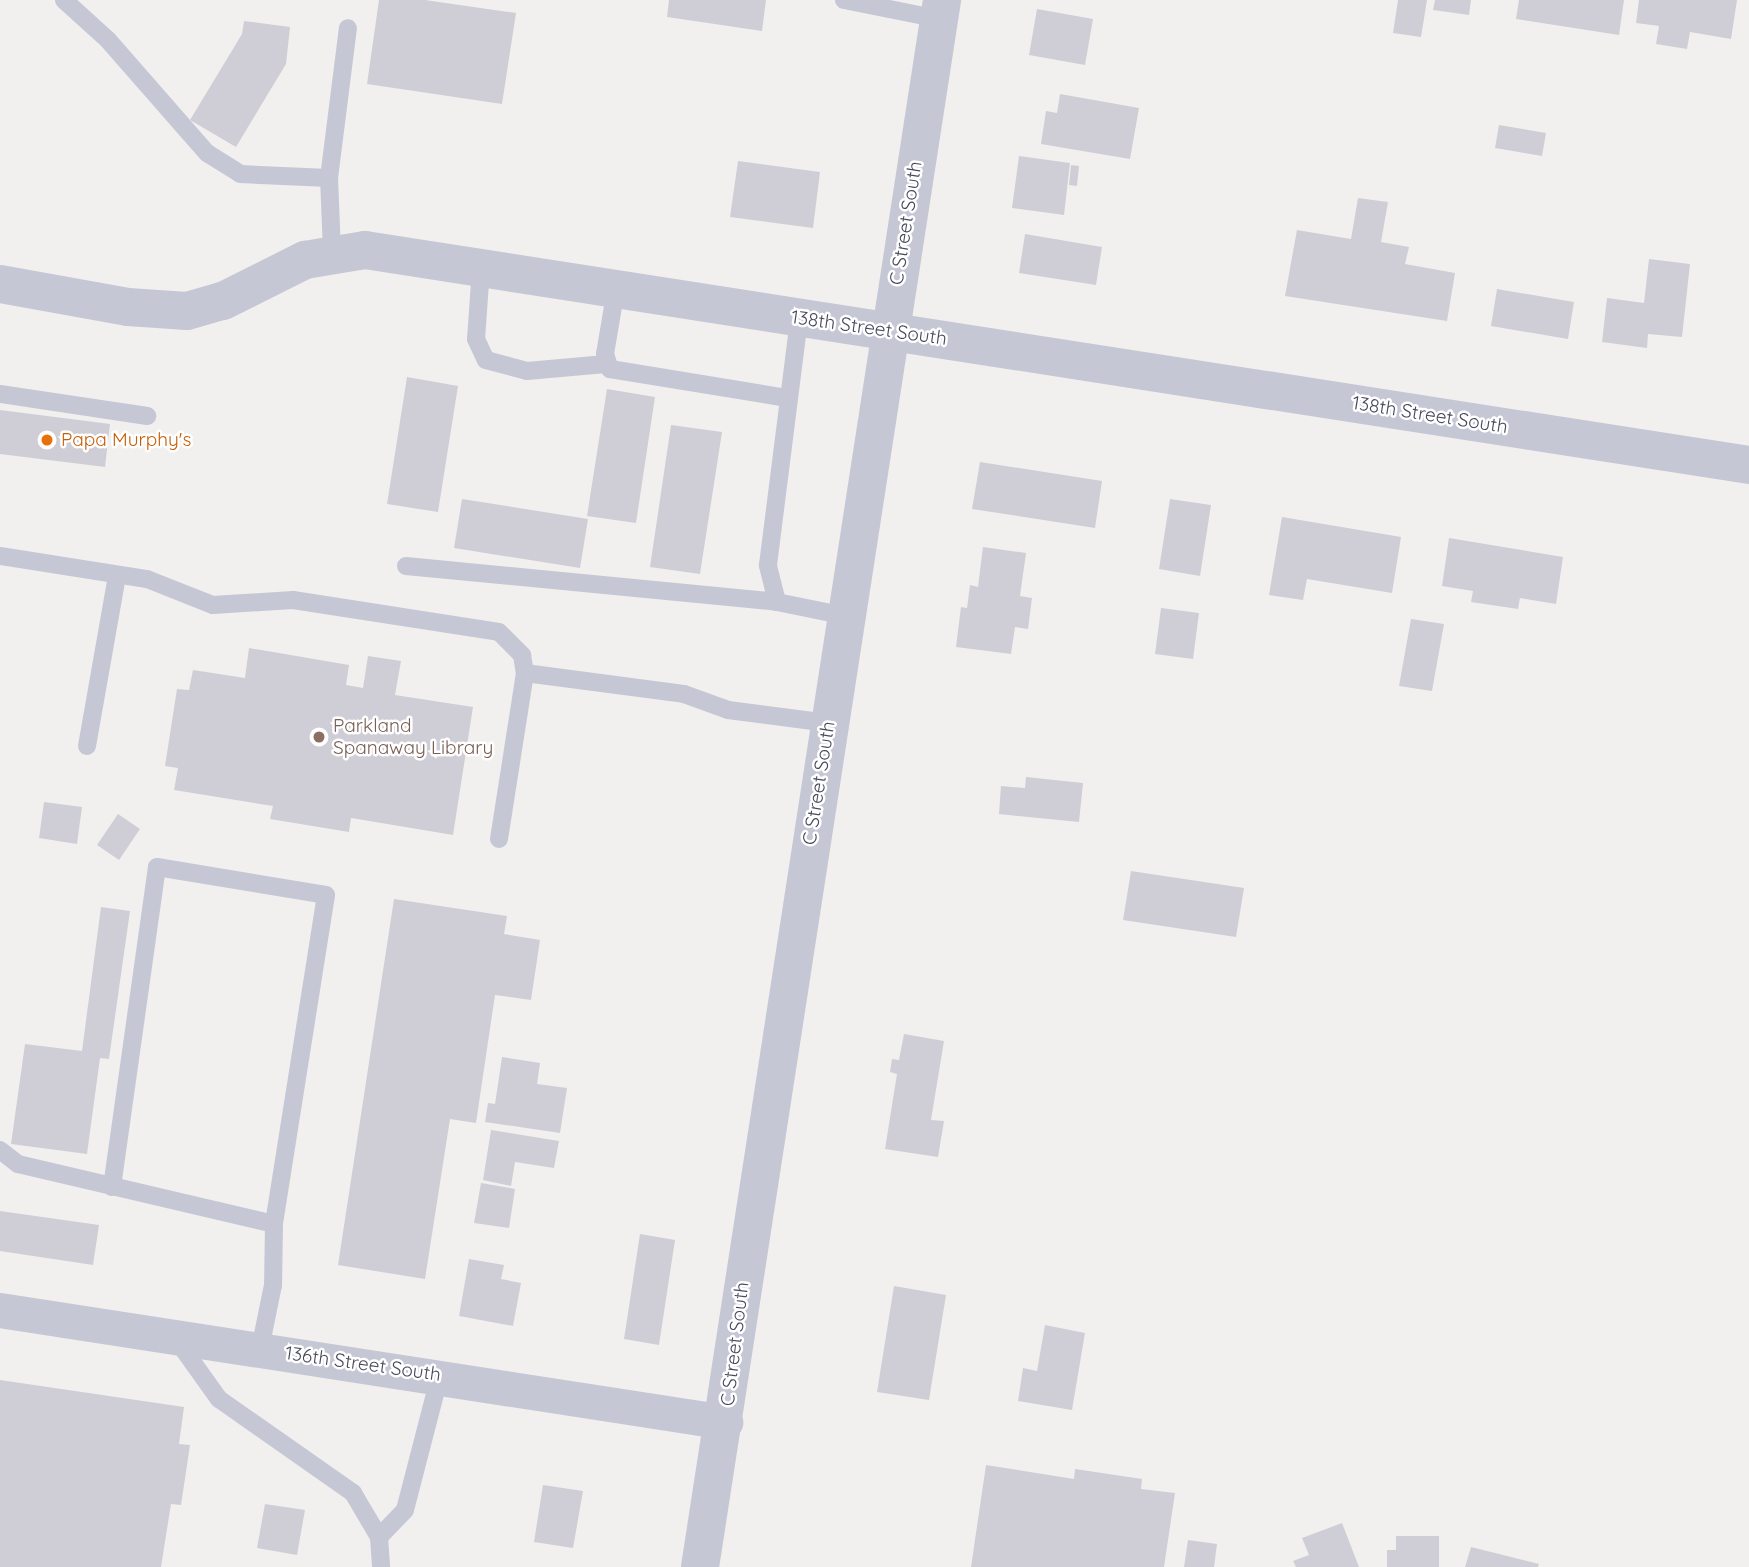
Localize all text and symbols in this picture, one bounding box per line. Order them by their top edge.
street label: C Street South [885,160,927,286]
street label: 138th Street South [790,306,948,350]
street label: 138th Street South [1351,391,1509,439]
place label: Papa Murphy's [61,429,191,451]
marker: Papa Murphy's [39,432,55,448]
place label: Parkland Spanaway Library [333,715,493,759]
street label: C Street South [798,720,840,846]
marker: Parkland Spanaway Library [311,729,327,745]
street label: C Street South [716,1281,754,1407]
street label: 136th Street South [284,1342,442,1386]

